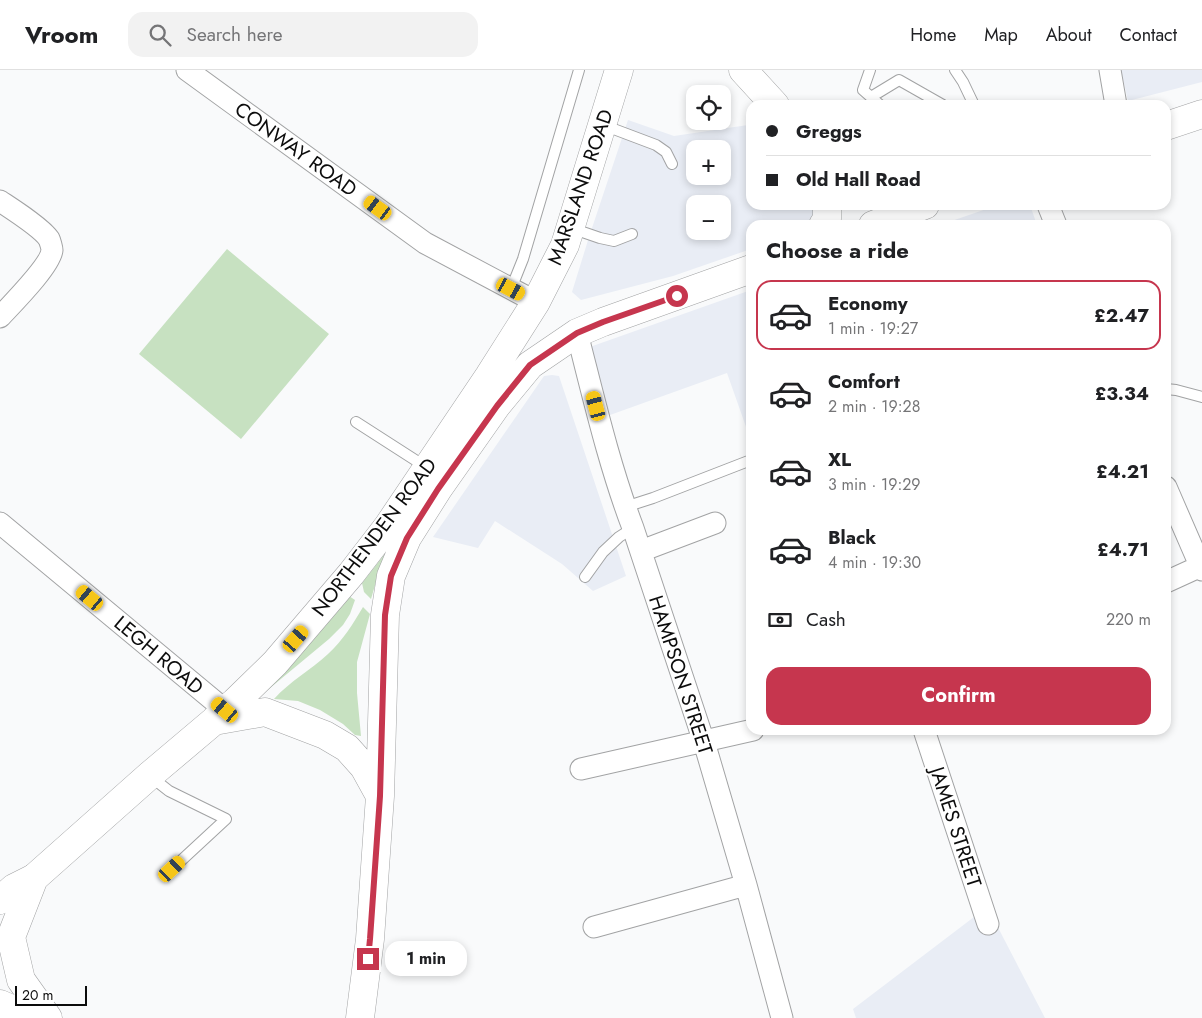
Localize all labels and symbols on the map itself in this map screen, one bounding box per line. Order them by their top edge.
street label: CONWAY ROAD [229,95,363,204]
street label: MARSLAND ROAD [540,106,621,269]
car [361,193,394,223]
car [494,275,527,303]
route start [666,285,688,307]
car [584,390,607,422]
street label: NORTHENDEN ROAD [305,452,444,623]
car [73,583,106,613]
street label: HAMPSON STREET [641,592,720,759]
street label: LEGH ROAD [108,609,210,702]
car [280,623,311,655]
car [208,695,241,725]
street label: JAMES STREET [922,760,989,892]
car [155,853,188,885]
callout: 1 min [386,942,468,976]
route end [357,948,379,970]
scale bar [15,983,88,1006]

